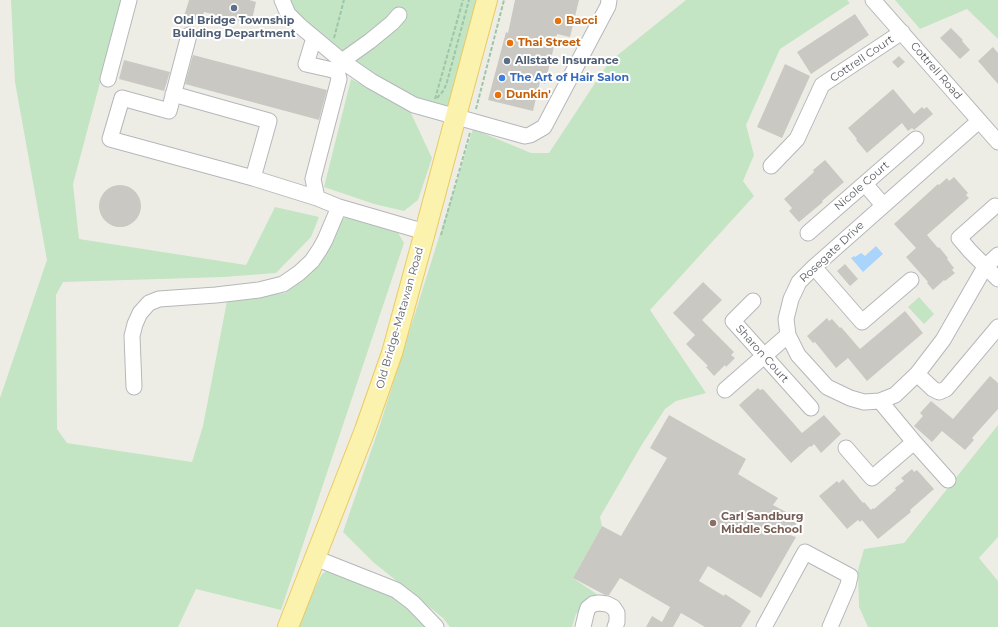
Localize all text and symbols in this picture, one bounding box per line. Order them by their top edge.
marker: Old Bridge Township Building Department [229,3,239,13]
place label: Old Bridge Township Building Department [173,14,295,40]
place label: Bacci [566,14,597,28]
marker: Bacci [553,16,563,26]
street label: Cottrell Court [828,33,896,85]
place label: Thai Street [518,36,581,50]
marker: Thai Street [505,38,515,48]
street label: Cottrell Road [907,40,965,102]
place label: Allstate Insurance [515,54,619,68]
marker: Allstate Insurance [502,56,512,66]
place label: The Art of Hair Salon [510,71,629,85]
marker: The Art of Hair Salon [497,73,507,83]
place label: Dunkin' [506,88,551,102]
marker: Dunkin' [493,90,503,100]
street label: Nicole Court [832,159,892,213]
street label: Rosegate Drive [797,219,867,285]
street label: Old Bridge-Matawan Road [373,246,427,390]
street label: Sharon Court [733,322,791,386]
place label: Carl Sandburg Middle School [721,510,803,536]
marker: Carl Sandburg Middle School [708,518,718,528]

